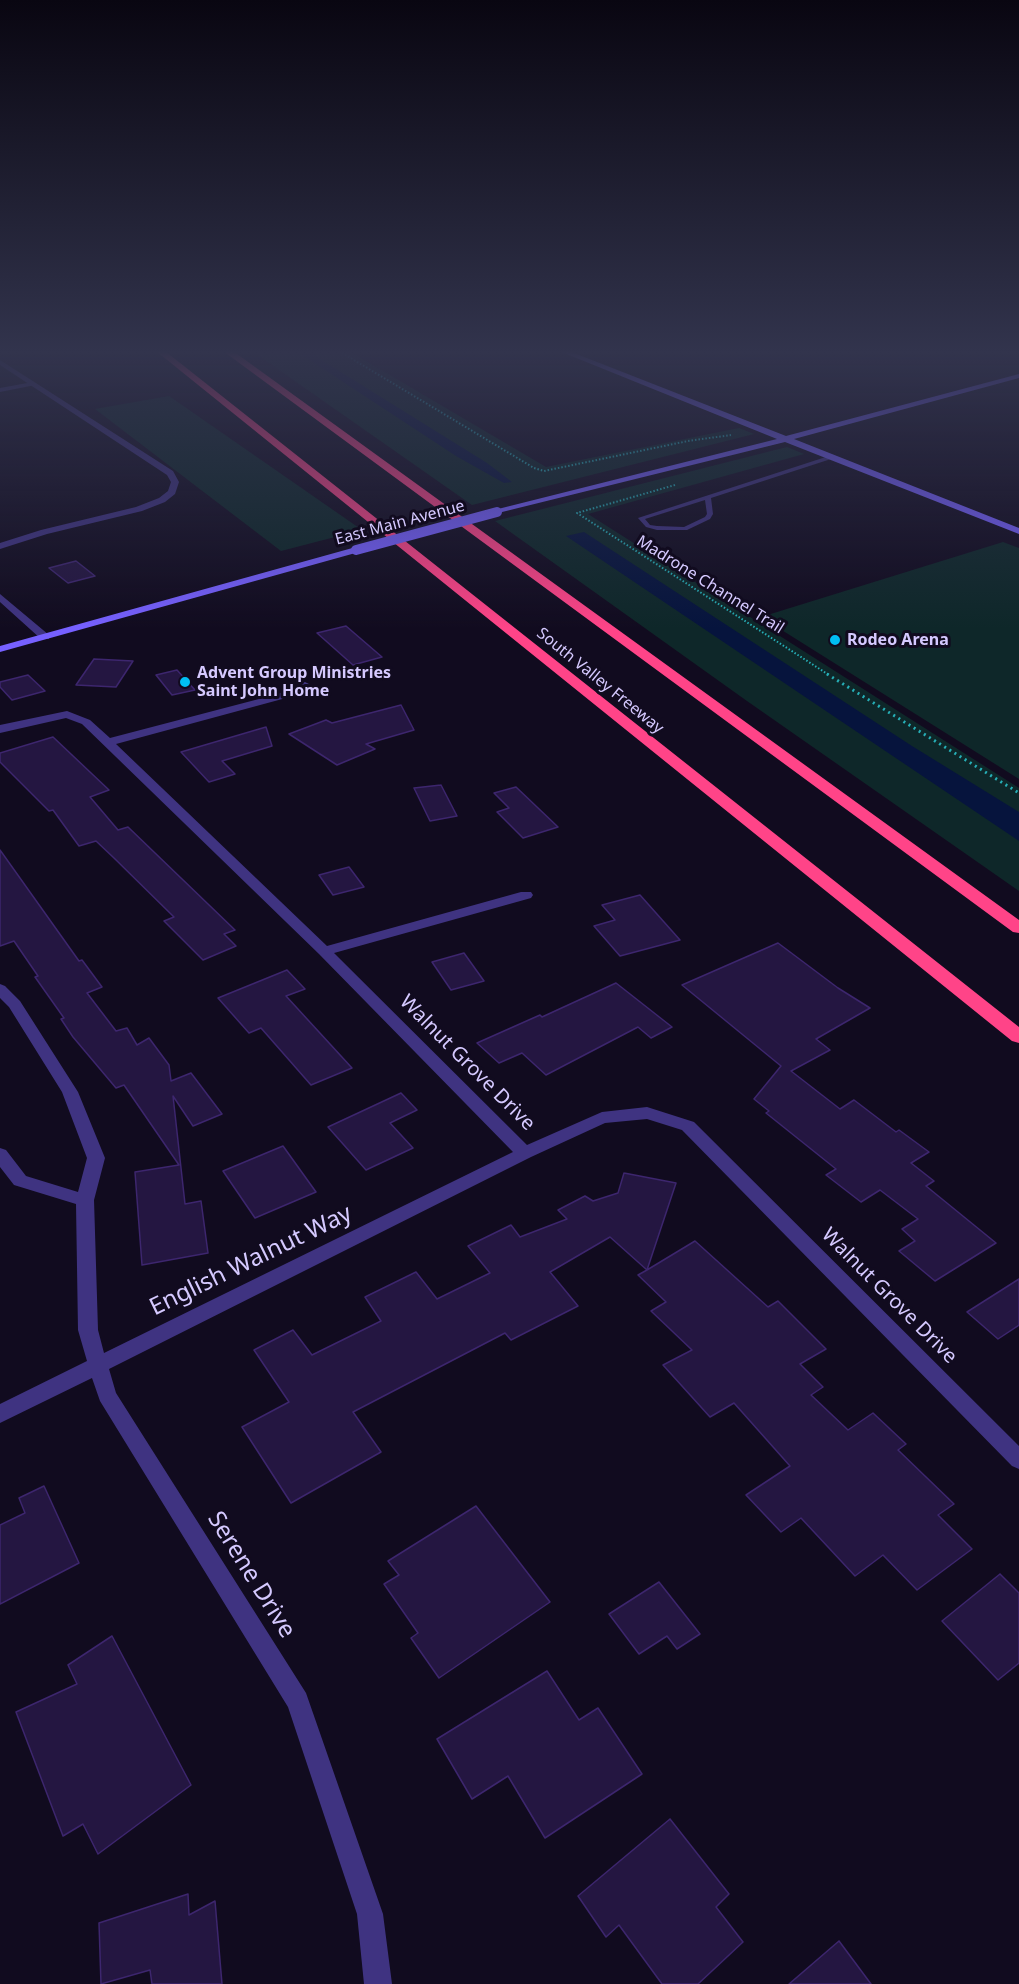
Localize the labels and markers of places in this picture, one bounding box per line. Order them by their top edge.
place label: Rodeo Arena [847,630,949,650]
marker: Rodeo Arena [828,633,842,647]
place label: Advent Group Ministries Saint John Home [197,663,391,701]
marker: Advent Group Ministries Saint John Home [178,675,192,689]

